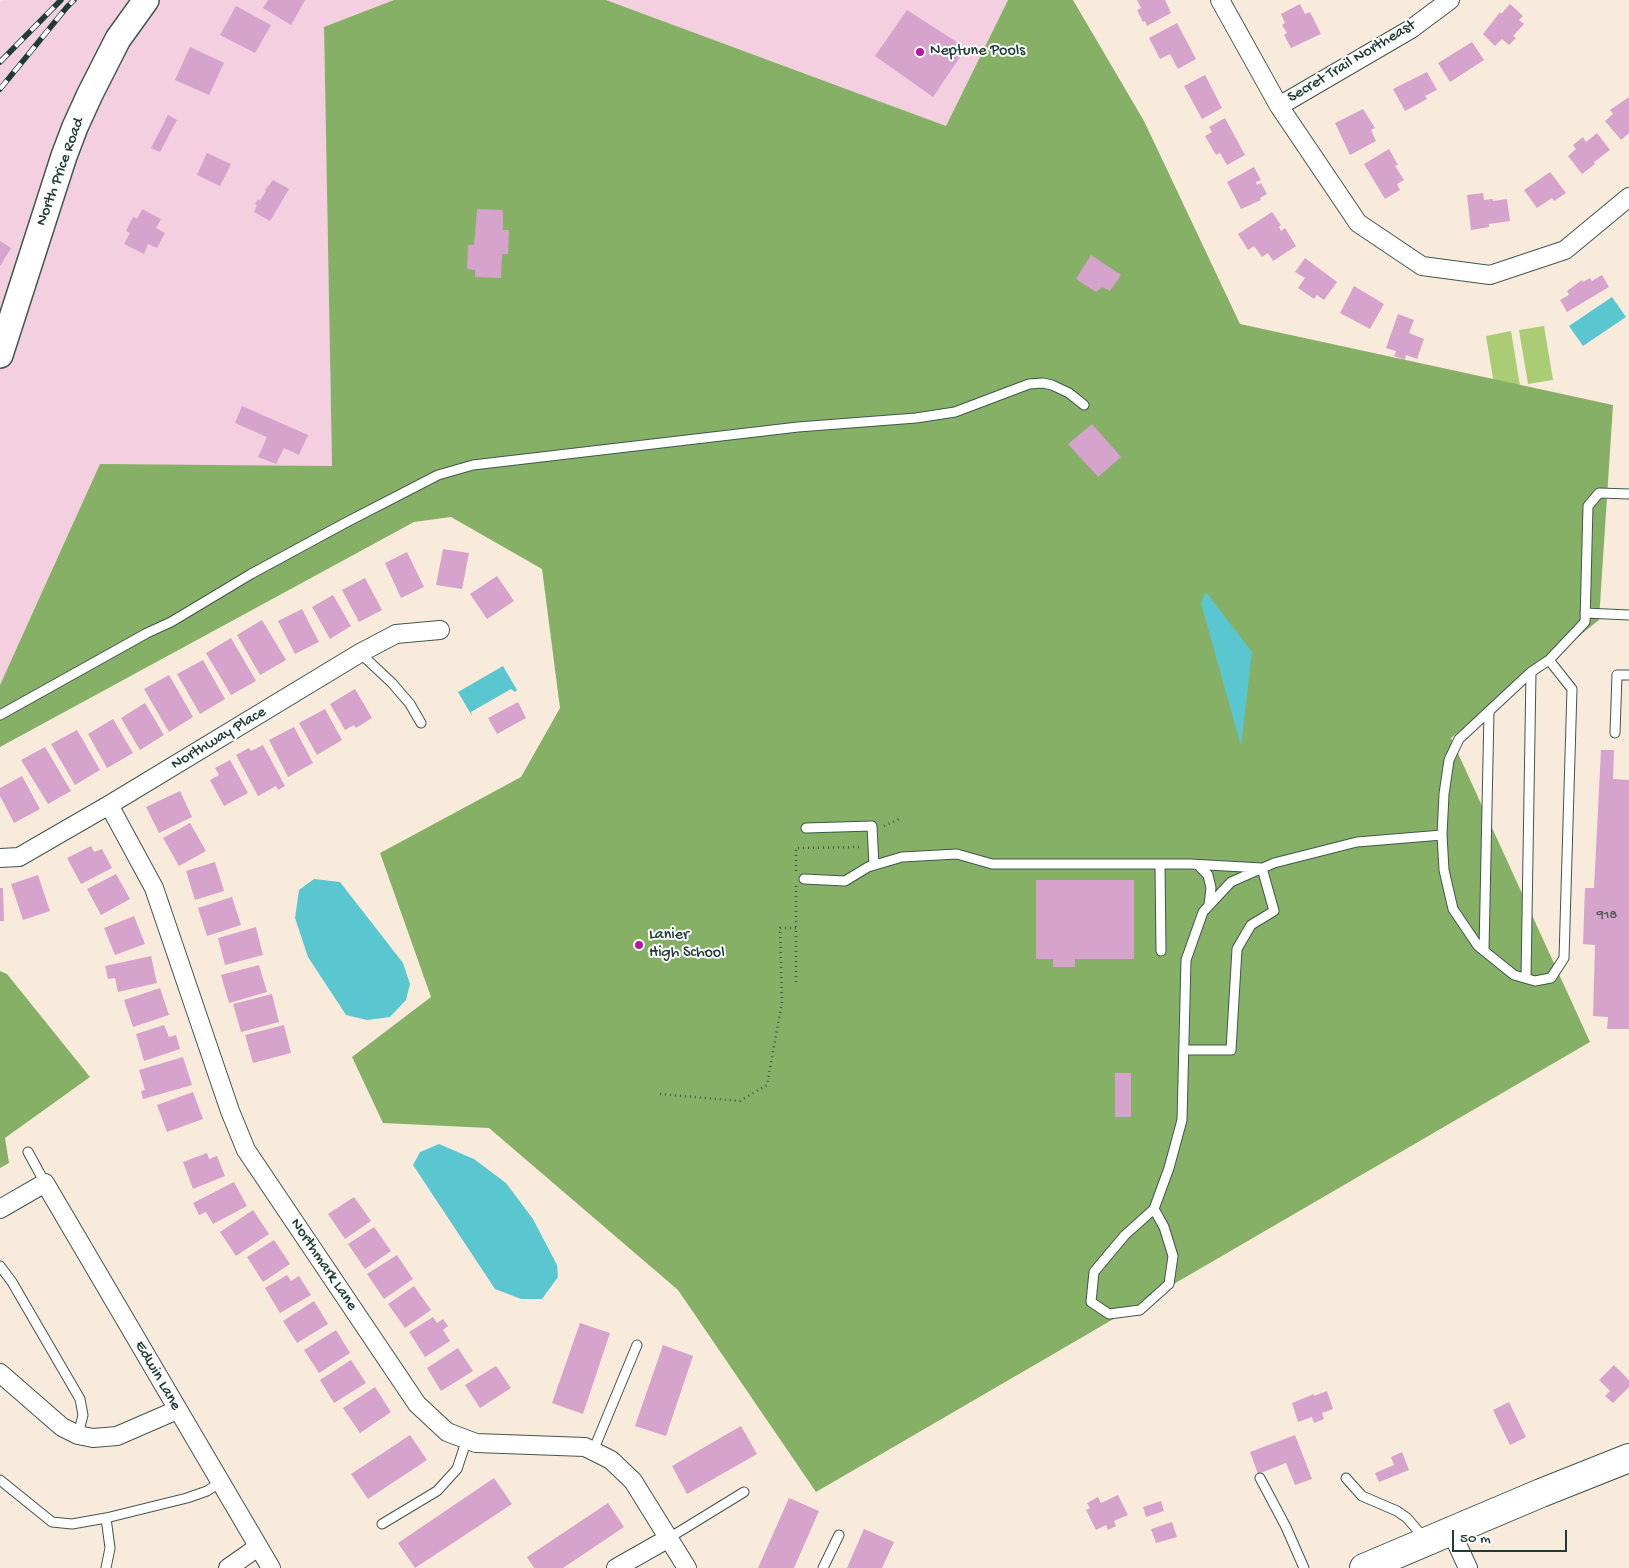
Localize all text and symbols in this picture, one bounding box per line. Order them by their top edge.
street label: Secret Trail Northeast [1285,16,1419,108]
place label: Neptune Pools [930,42,1025,62]
marker: Neptune Pools [914,46,926,58]
street label: North Price Road [33,115,89,229]
street label: Northway Place [168,703,270,775]
house number: 918 [1597,908,1617,924]
place label: Lanier High School [649,926,725,964]
marker: Lanier High School [633,939,645,951]
street label: Northmark Lane [285,1215,361,1315]
street label: Edwin Lane [129,1338,185,1414]
scale bar [1454,1520,1569,1552]
text: 50 m [1460,1530,1491,1548]

